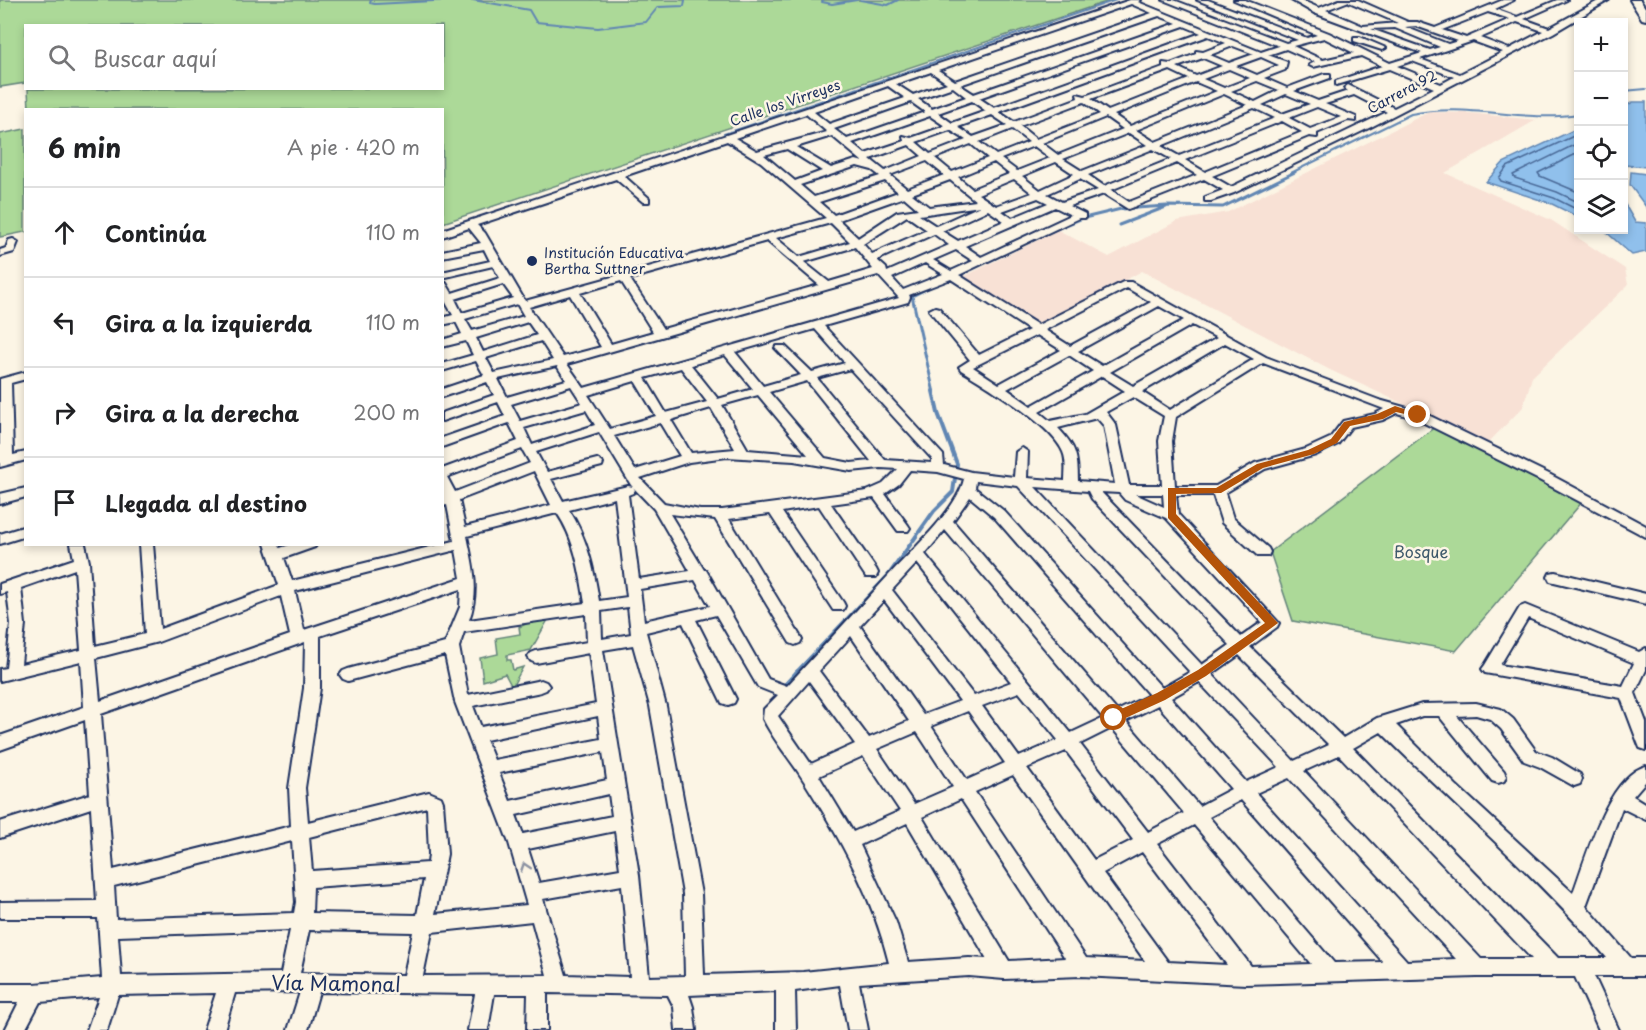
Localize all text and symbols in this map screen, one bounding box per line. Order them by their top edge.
map controls [1574,18,1628,234]
button: + [1574,18,1628,72]
search box [24,24,444,90]
icon: search [45,41,78,74]
text: Buscar aquí [93,41,217,74]
street label: Carrera 92 [1363,64,1440,119]
button: − [1574,72,1628,126]
street label: Calle los Virreyes [727,74,843,131]
button: locate [1574,126,1628,180]
text: 6 min [48,128,121,167]
text: A pie · 420 m [287,132,420,162]
button: layers [1574,180,1628,234]
icon: ahead [48,216,81,249]
text: Continúa [105,216,207,249]
text: 110 m [366,217,420,247]
place label: Institución Educativa Bertha Suttner [544,242,684,279]
marker: Institución Educativa Bertha Suttner [525,254,539,268]
icon: left [48,306,81,339]
text: Gira a la izquierda [105,306,312,339]
text: 110 m [366,307,420,337]
icon: right [48,396,81,429]
text: Gira a la derecha [105,396,299,429]
text: 200 m [353,397,420,427]
route end [1404,401,1430,427]
icon: arrive [48,486,81,519]
text: Llegada al destino [105,486,307,519]
park label: Bosque [1394,539,1448,563]
route start [1100,704,1126,730]
one-way arrow [520,862,533,873]
street label: Vía Mamonal [271,967,401,999]

